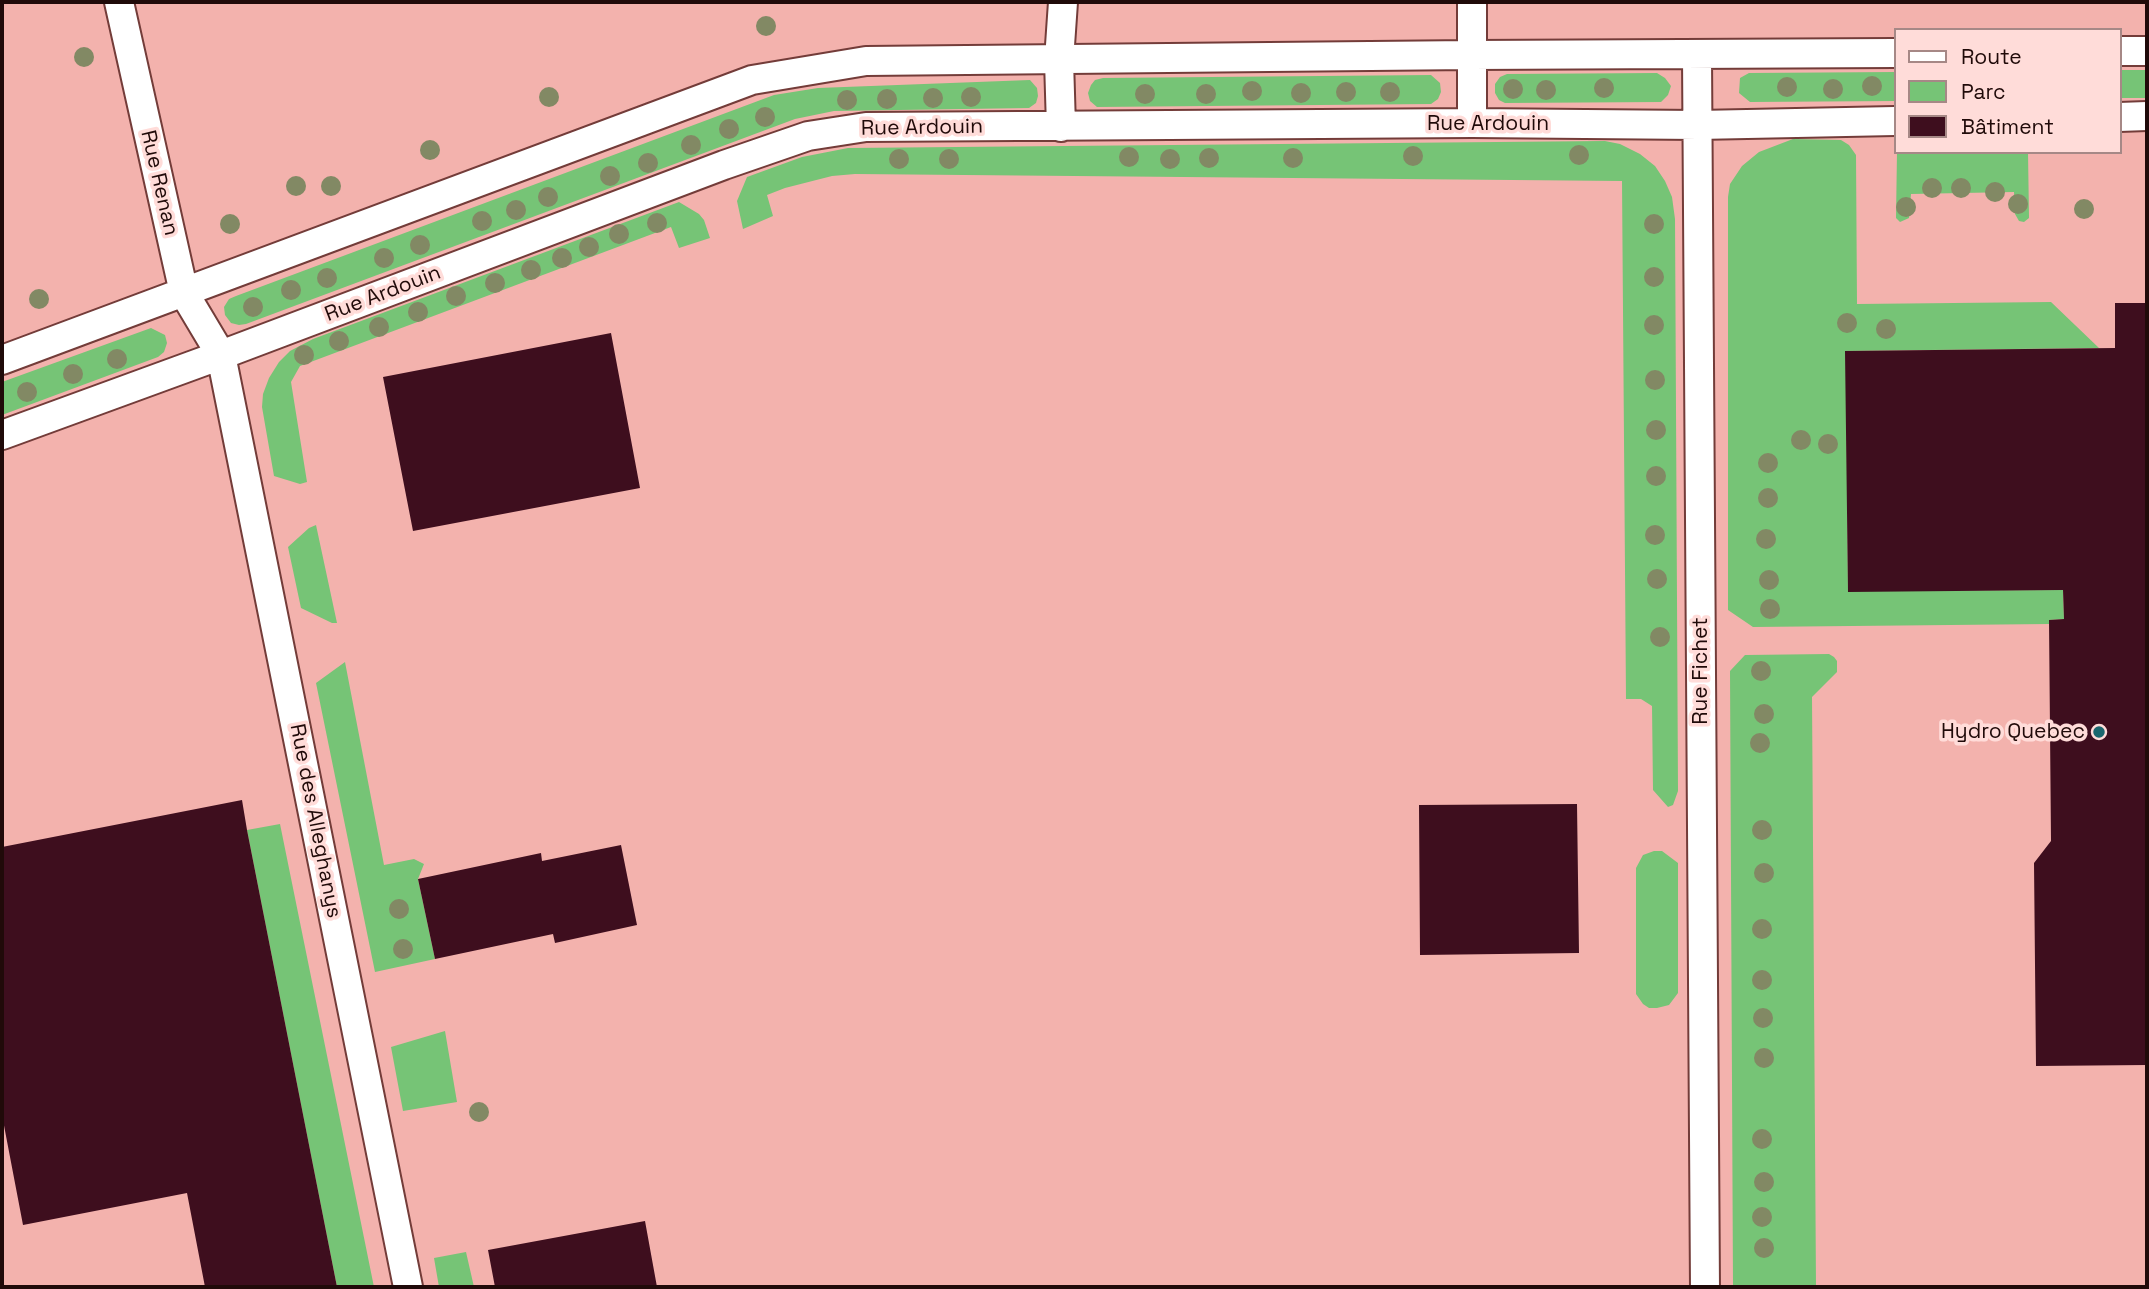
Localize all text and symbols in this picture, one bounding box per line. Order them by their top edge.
legend [1894,28,2121,154]
text: Route [1961,43,2022,70]
text: Parc [1961,78,2006,105]
street label: Rue Ardouin [1427,111,1549,137]
text: Bâtiment [1961,113,2054,140]
street label: Rue Ardouin [861,114,983,142]
street label: Rue Renan [135,128,183,238]
street label: Rue Ardouin [322,260,444,328]
street label: Rue Fichet [1688,617,1714,725]
place label: Hydro Quebec [1941,719,2085,745]
street label: Rue des Alleghanys [284,722,346,920]
marker: Hydro Quebec [2091,724,2107,740]

